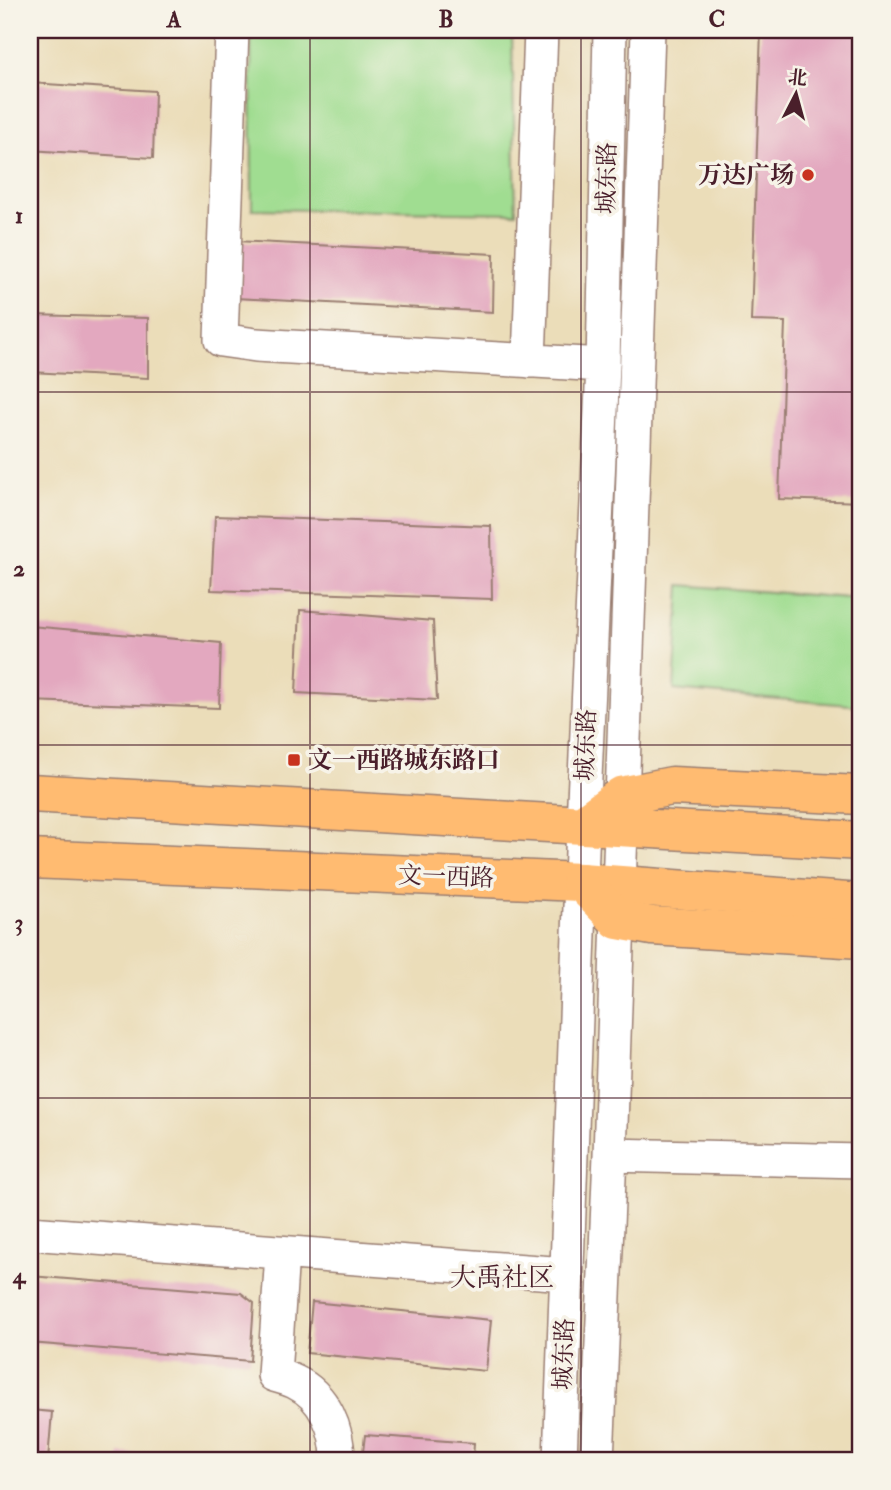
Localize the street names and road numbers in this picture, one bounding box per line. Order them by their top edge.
street label: 城东路 [591,142,623,214]
street label: 城东路 [569,708,603,782]
street label: 文一西路 [397,860,495,894]
street label: 城东路 [547,1317,581,1391]

